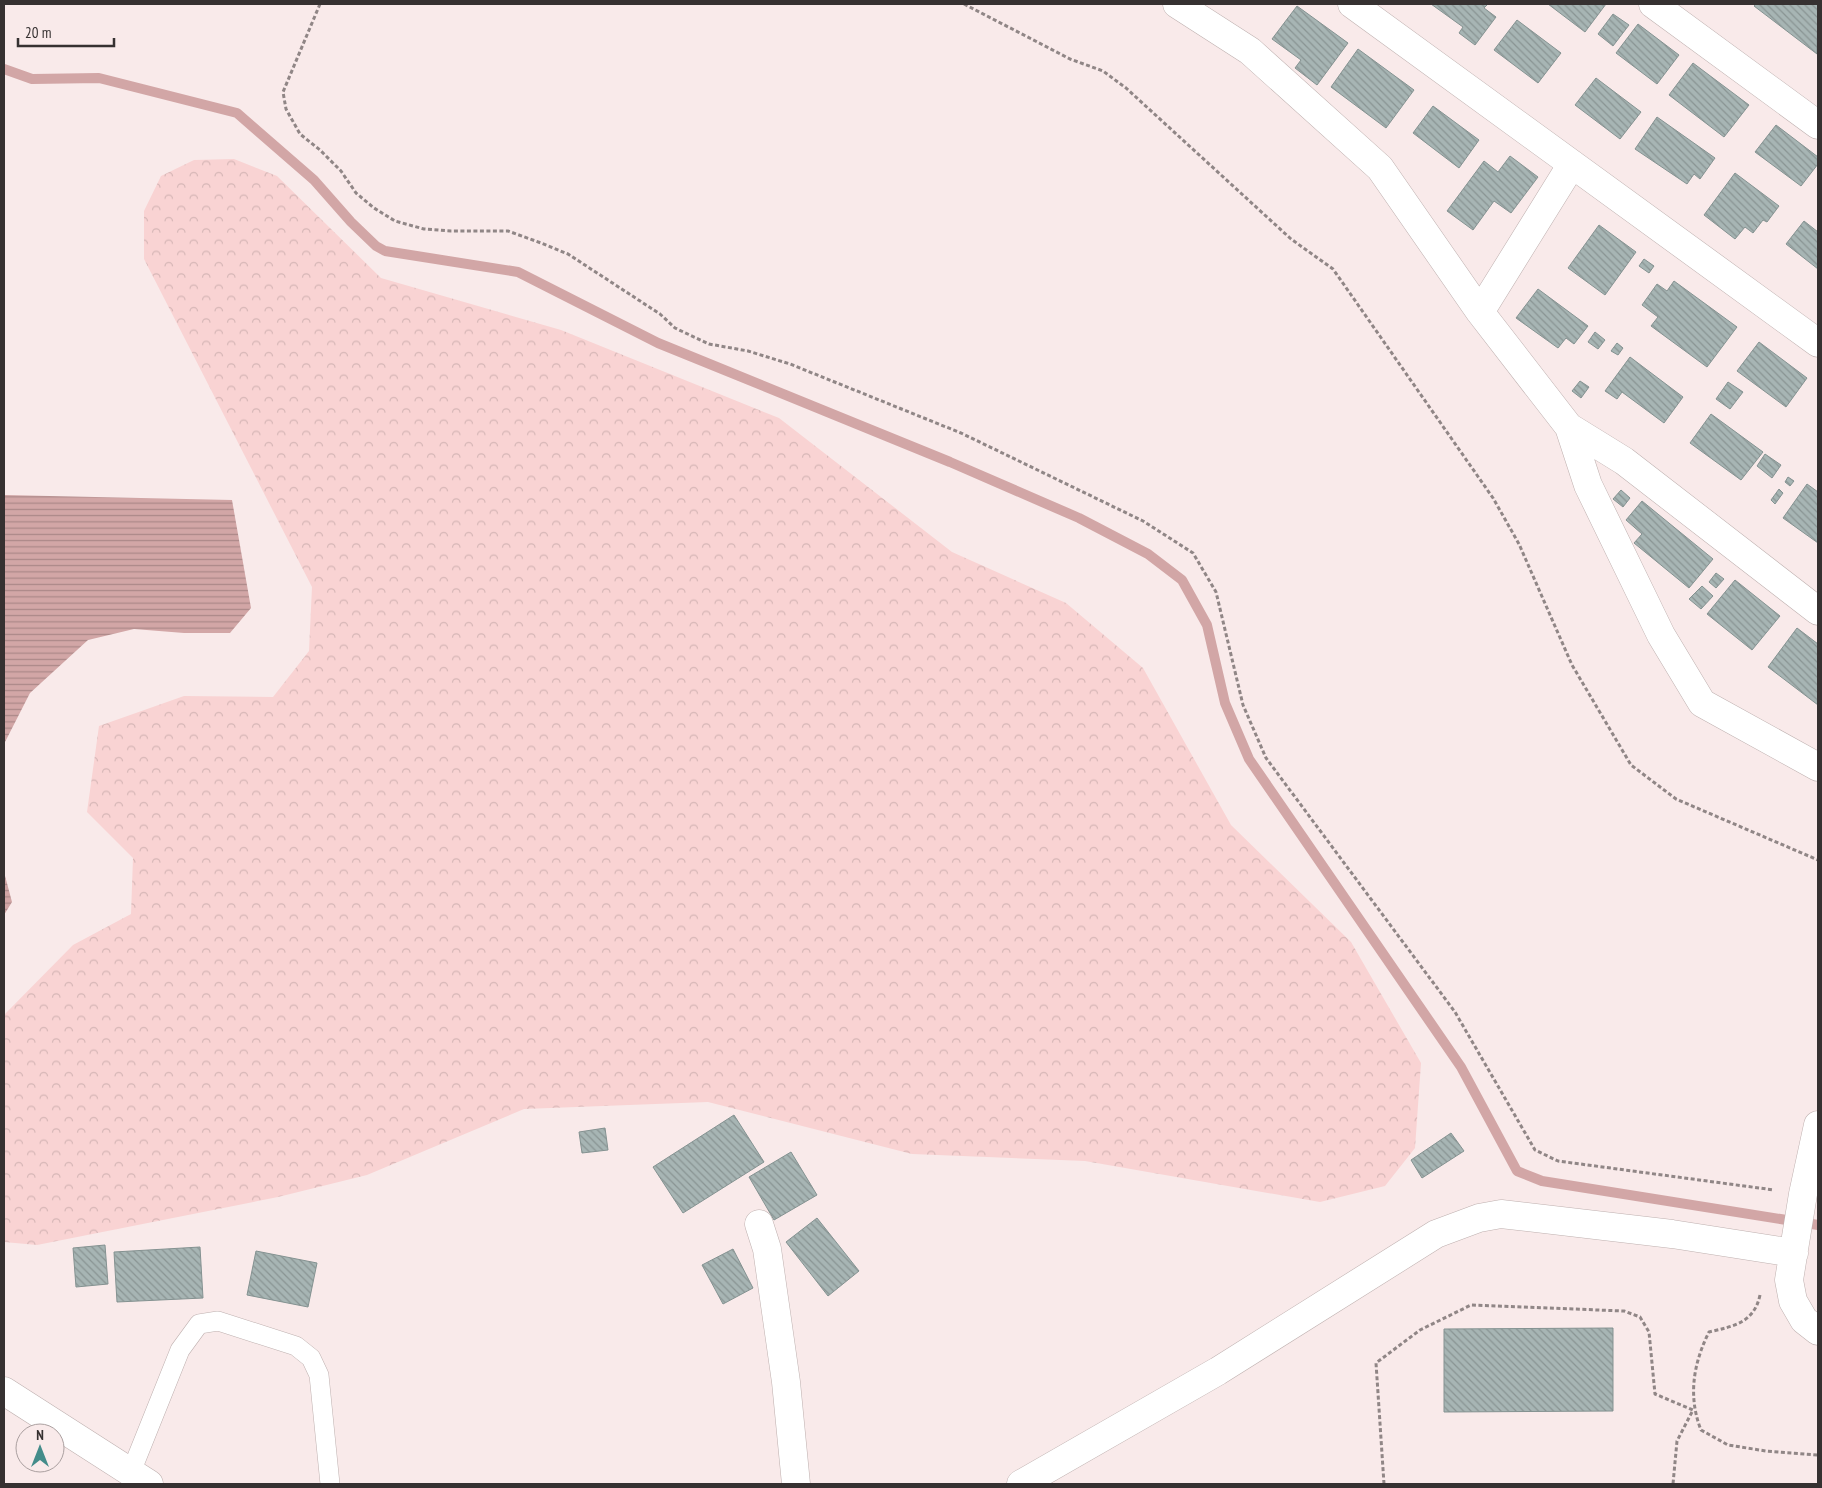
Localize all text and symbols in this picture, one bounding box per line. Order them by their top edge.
scale bar [18,15,114,47]
text: 20 m [25,23,51,42]
north arrow [15,1423,65,1473]
text: N [36,1426,44,1444]

